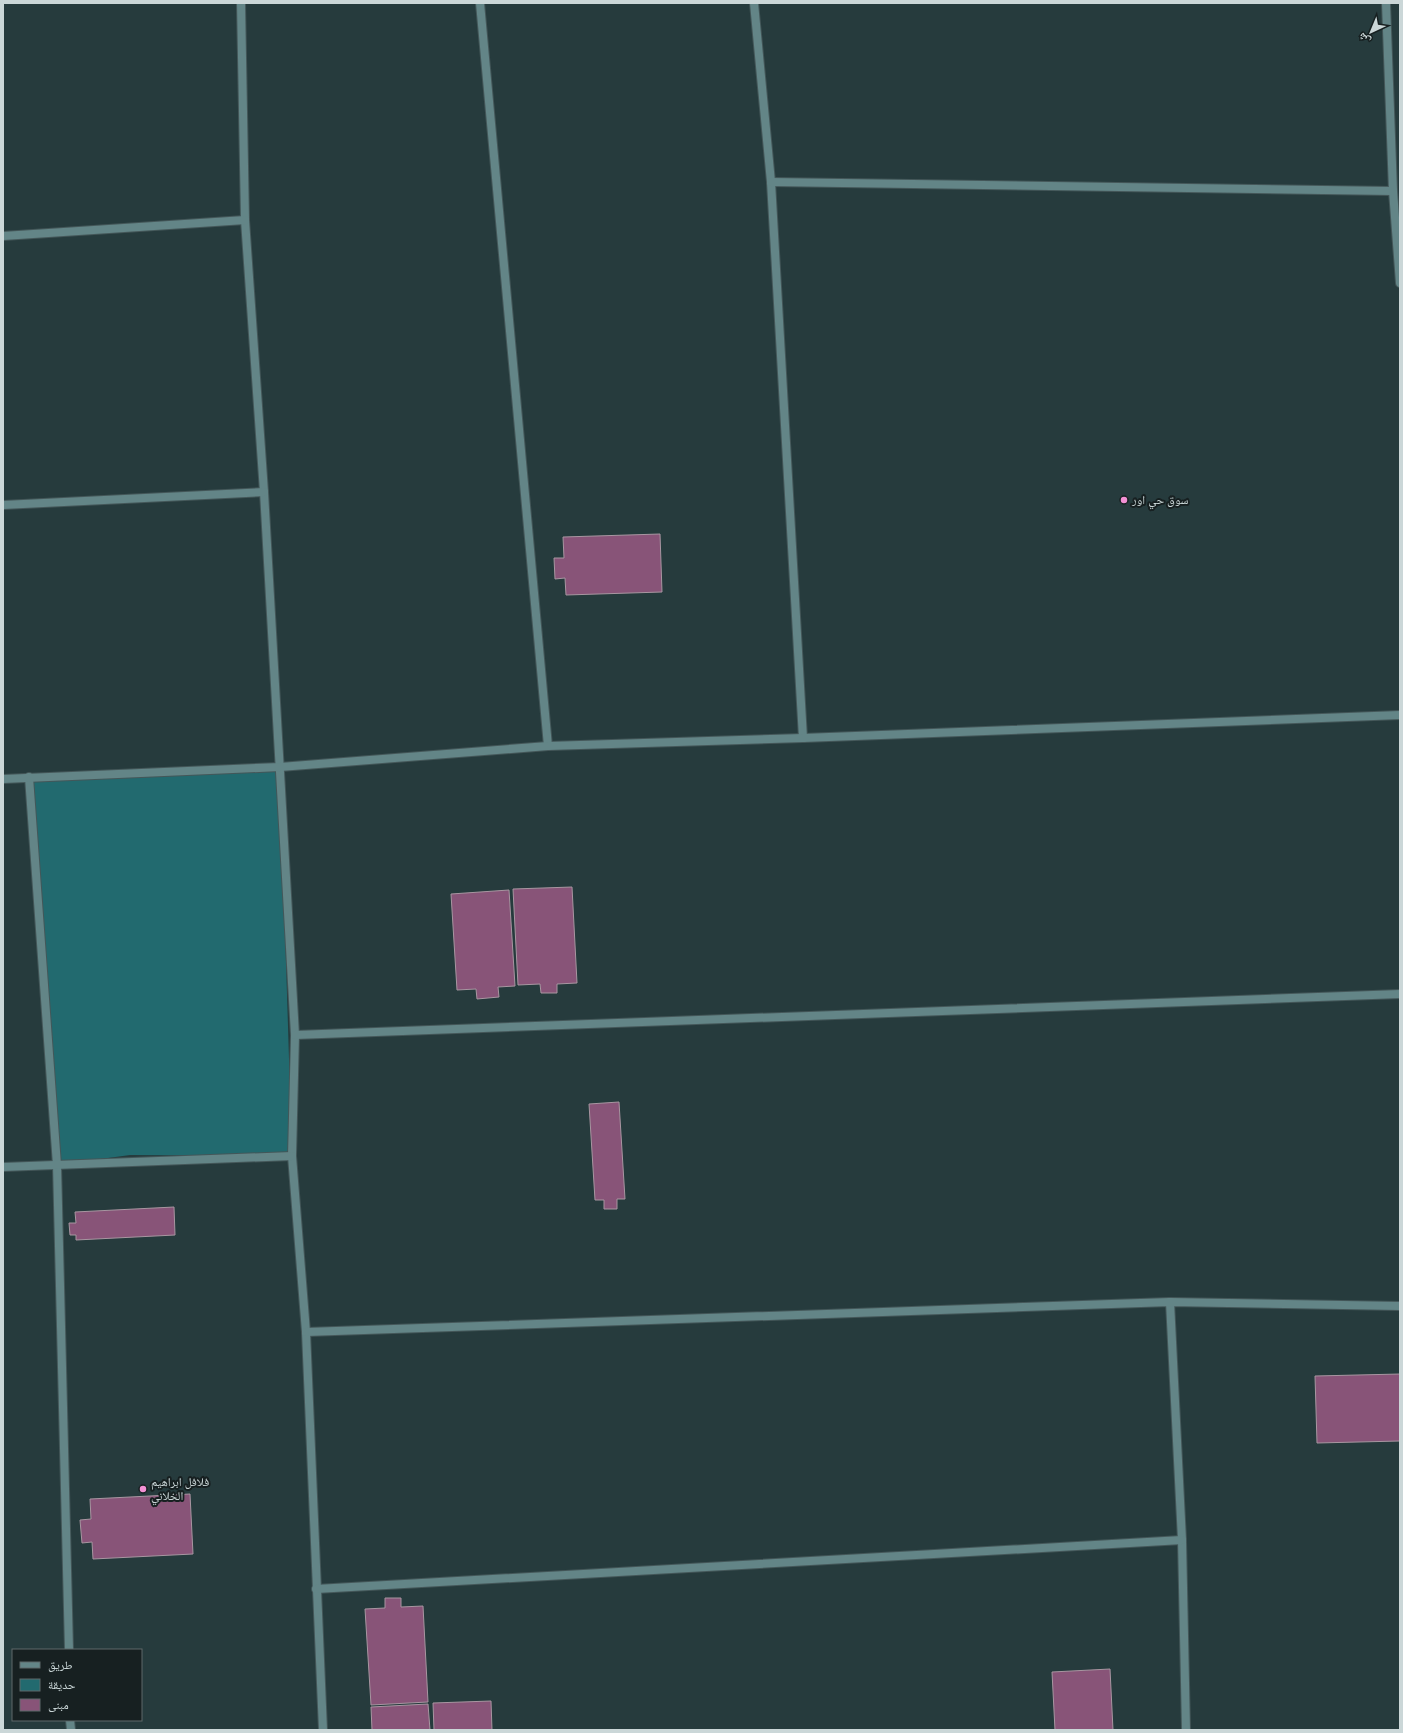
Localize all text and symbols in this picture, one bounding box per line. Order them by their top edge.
north arrow [1351,12,1391,52]
text: ش [1355,29,1374,48]
place label: سوق حي اور [1131,492,1189,510]
marker: سوق حي اور [1119,495,1129,505]
place label: فلافل ابراهيم الخلاني [151,1474,209,1506]
marker: فلافل ابراهيم الخلاني [138,1484,148,1494]
legend [12,1649,142,1721]
text: طريق [48,1657,73,1672]
text: حديقة [48,1677,76,1692]
text: مبنى [48,1697,69,1712]

